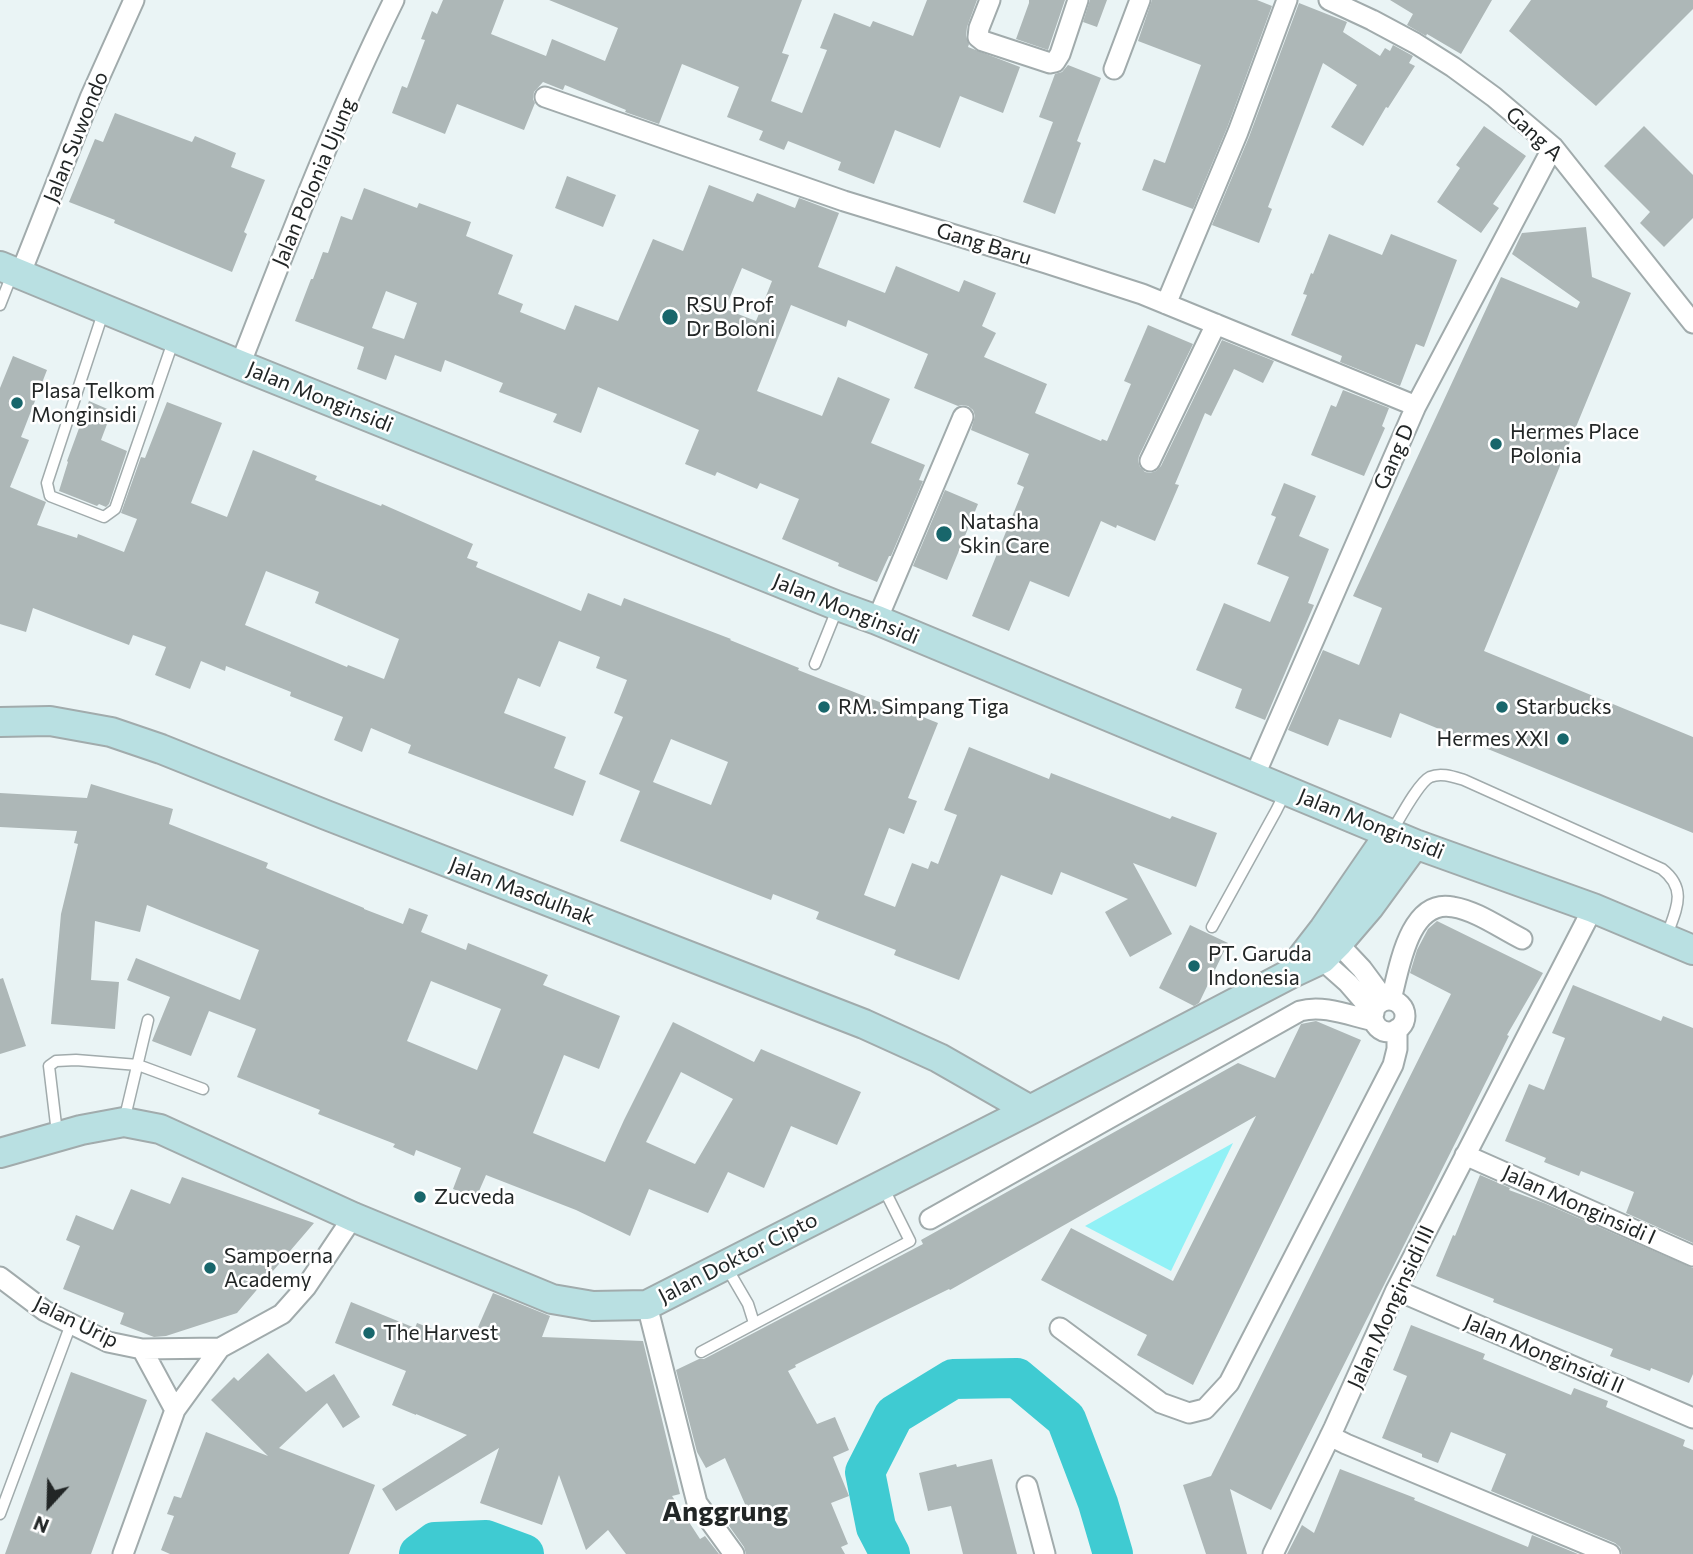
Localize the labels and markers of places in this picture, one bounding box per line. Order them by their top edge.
place label: RSU Prof Dr Boloni [686,292,775,342]
marker: RSU Prof Dr Boloni [660,307,680,327]
place label: Plasa Telkom Monginsidi [31,378,155,428]
marker: Plasa Telkom Monginsidi [9,395,25,411]
place label: Hermes Place Polonia [1510,419,1639,469]
marker: Hermes Place Polonia [1488,436,1504,452]
place label: Natasha Skin Care [960,509,1050,559]
marker: Natasha Skin Care [934,524,954,544]
place label: RM. Simpang Tiga [838,694,1009,720]
place label: Starbucks [1516,694,1612,720]
marker: RM. Simpang Tiga [816,699,832,715]
marker: Starbucks [1494,699,1510,715]
place label: Hermes XXI [1436,726,1549,752]
marker: Hermes XXI [1555,731,1571,747]
place label: PT. Garuda Indonesia [1208,941,1312,991]
marker: PT. Garuda Indonesia [1186,958,1202,974]
place label: Zucveda [434,1184,515,1210]
marker: Zucveda [412,1189,428,1205]
place label: Sampoerna Academy [224,1243,333,1293]
marker: Sampoerna Academy [202,1260,218,1276]
place label: The Harvest [383,1320,498,1346]
marker: The Harvest [361,1325,377,1341]

